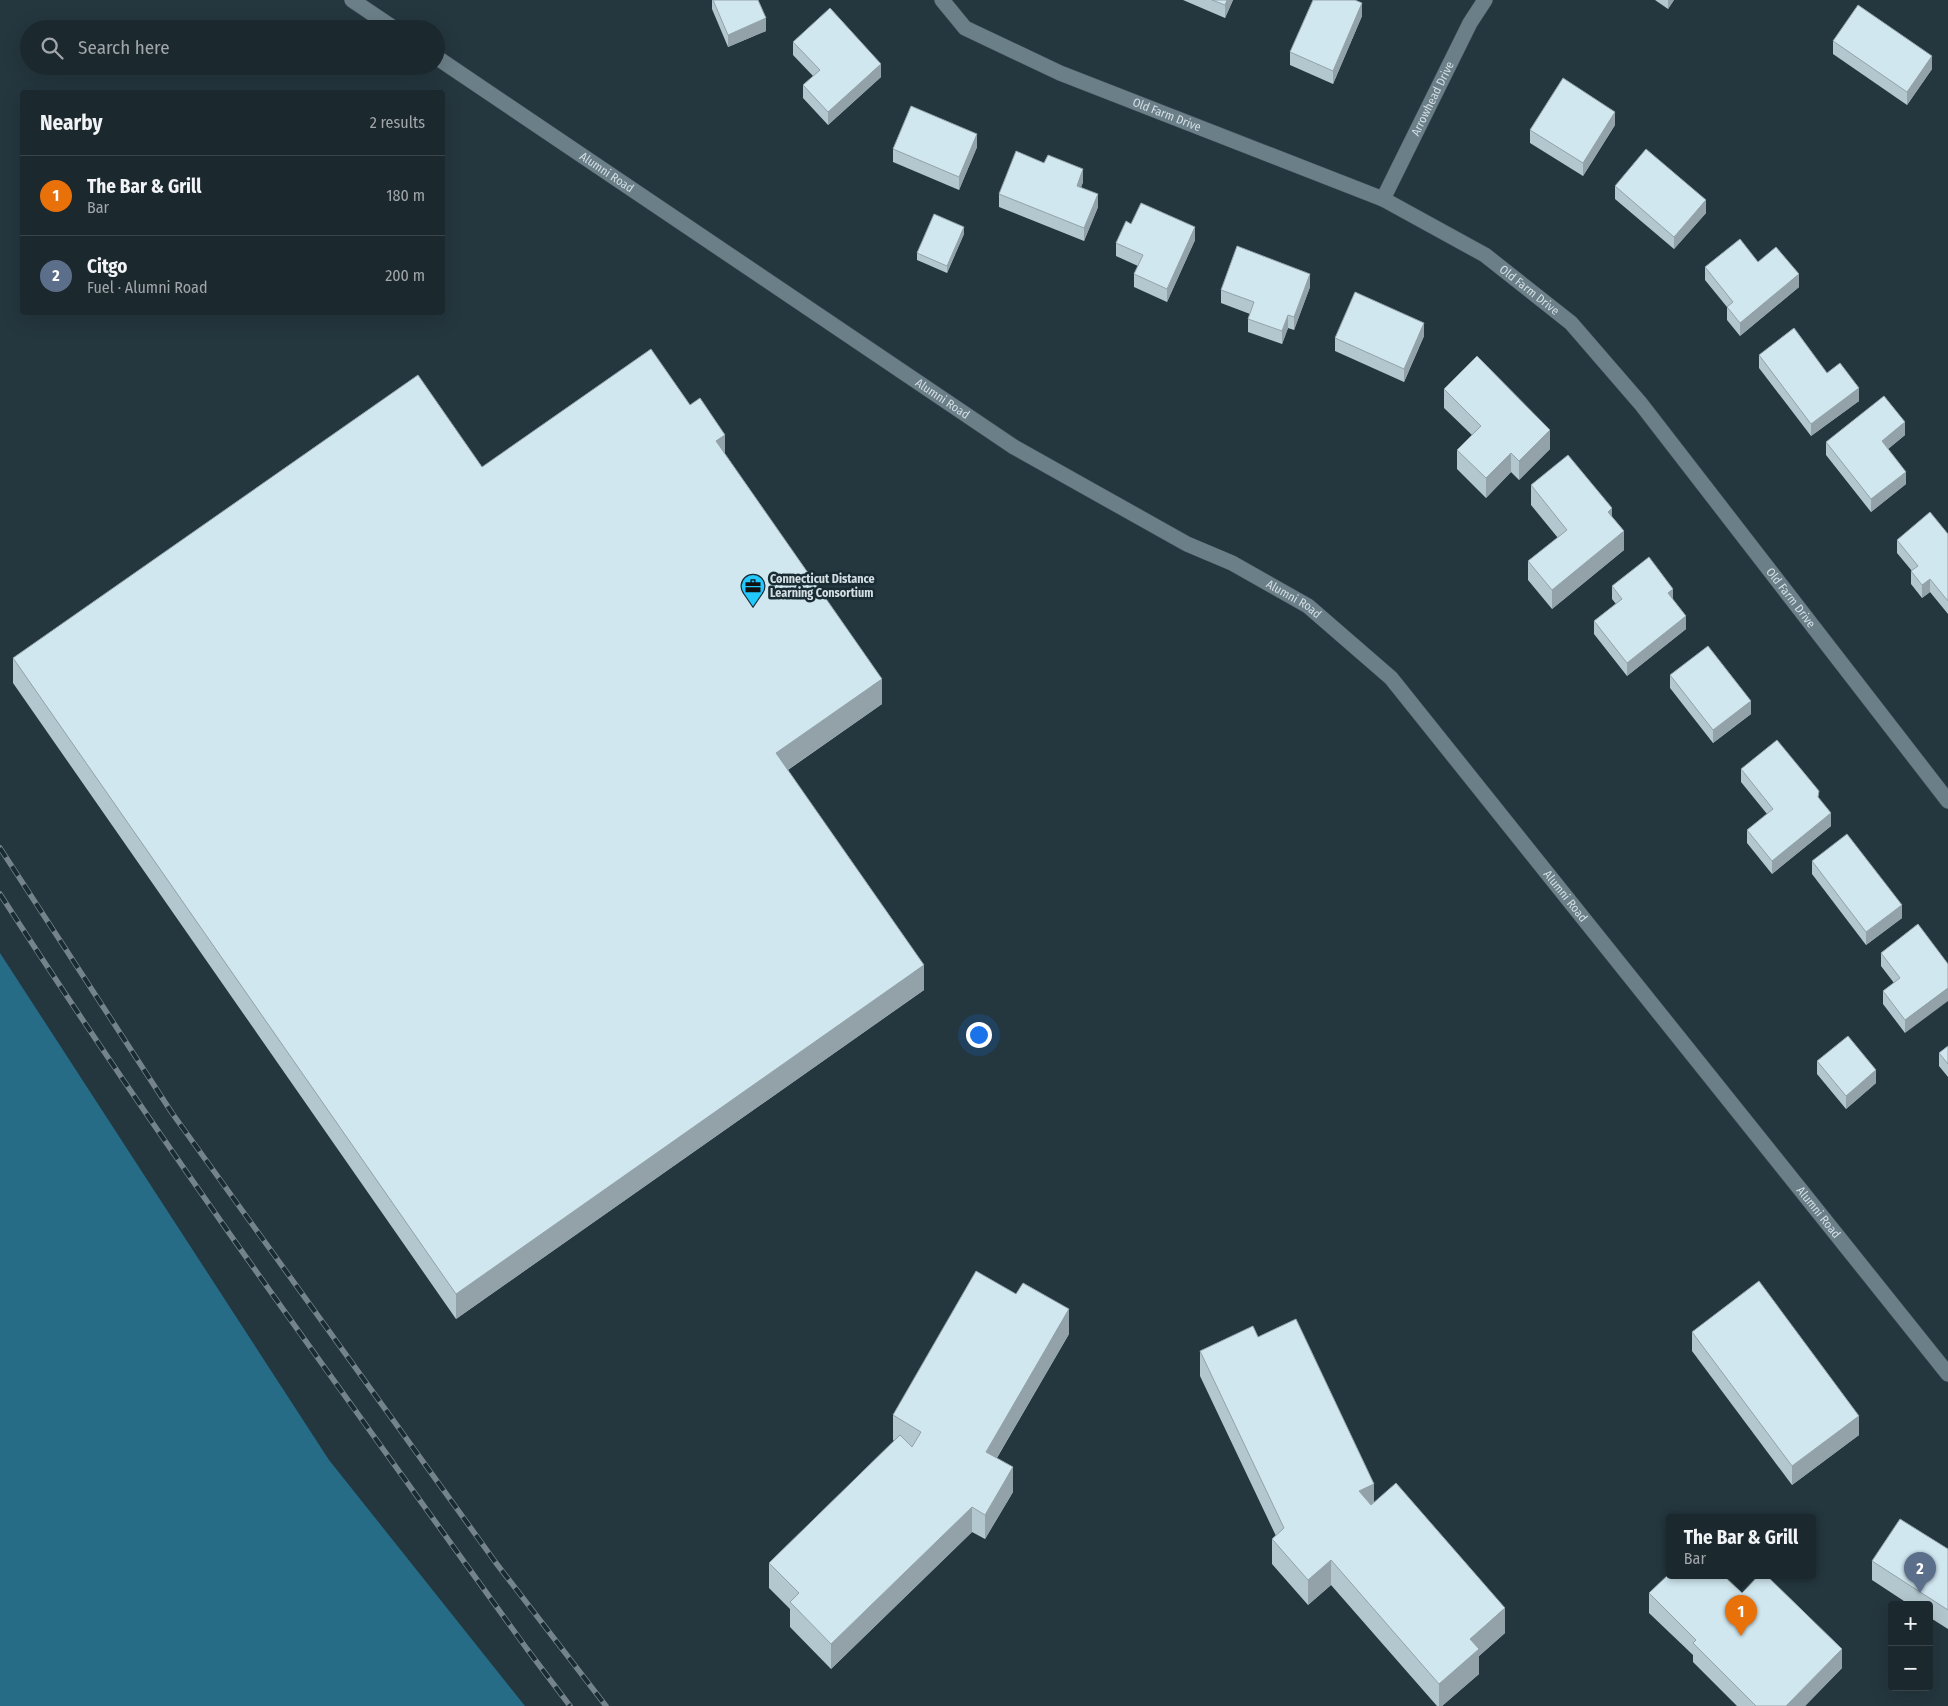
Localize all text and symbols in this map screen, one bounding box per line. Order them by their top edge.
search box [20,20,445,75]
icon: search [38,34,66,62]
text: Search here [78,36,170,59]
street label: Arrowhead Drive [1408,59,1457,138]
street label: Old Farm Drive [1131,95,1203,134]
text: Nearby [40,110,102,136]
text: 2 results [370,113,425,132]
street label: Alumni Road [577,149,636,195]
text: The Bar & Grill [87,175,201,198]
text: 1 [53,186,59,205]
text: 180 m [386,186,425,205]
text: Bar [87,198,109,217]
text: Citgo [87,255,127,278]
street label: Old Farm Drive [1497,262,1562,318]
text: 2 [52,266,60,285]
text: 200 m [385,266,425,285]
text: Fuel · Alumni Road [87,278,208,297]
street label: Alumni Road [913,376,972,422]
street label: Old Farm Drive [1763,565,1818,631]
place label: Connecticut Distance Learning Consortium [770,572,875,600]
office icon: Connecticut Distance Learning Consortium [740,573,766,607]
street label: Alumni Road [1264,577,1324,621]
street label: Alumni Road [1541,867,1590,925]
your location [966,1022,992,1048]
street label: Alumni Road [1794,1184,1843,1241]
popup [1666,1514,1816,1579]
text: The Bar & Grill [1684,1526,1798,1549]
text: Bar [1684,1549,1706,1568]
pin: 2 [1904,1552,1936,1593]
pin: 1 [1725,1595,1757,1636]
map controls [1888,1601,1933,1691]
button: + [1888,1601,1933,1646]
button: − [1888,1646,1933,1691]

